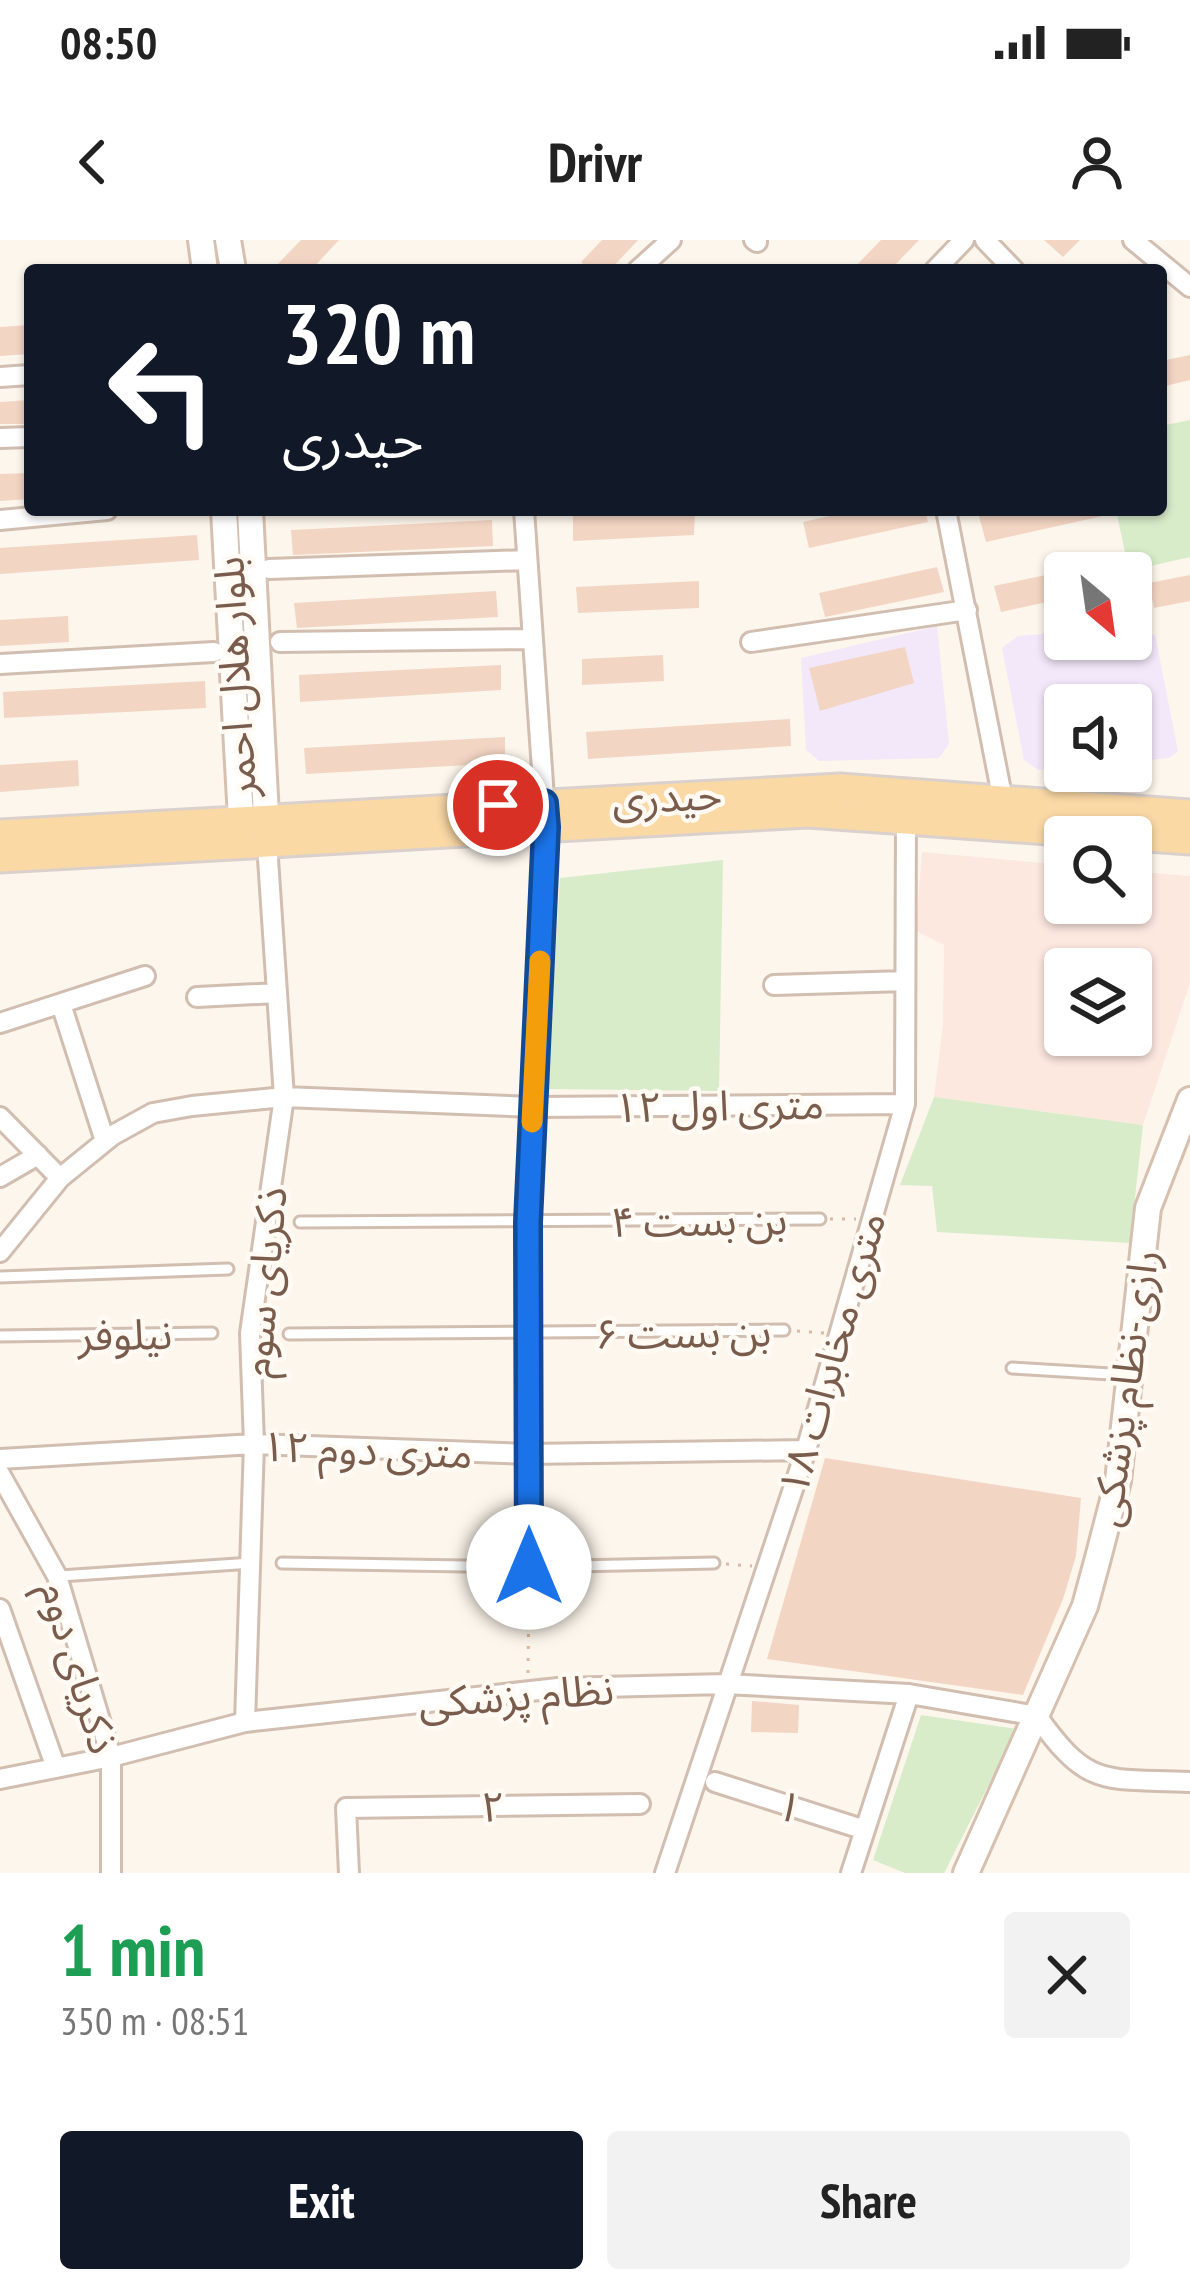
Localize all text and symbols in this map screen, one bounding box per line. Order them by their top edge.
text: 08:50 [60,13,157,71]
text: Drivr [548,127,642,197]
icon: back [60,129,126,195]
icon: person [1064,129,1130,195]
text: 320 m [282,278,475,387]
icon: left [84,312,240,468]
text: حیدری [282,403,424,473]
north arrow [1044,552,1152,660]
map controls [1044,552,1152,1056]
street label: بلوار هلال احمر [200,555,268,801]
button: sound [1044,684,1152,792]
pin [447,754,549,856]
street label: حیدری [611,766,723,826]
icon: arrive [465,772,531,838]
button: search [1044,816,1152,924]
button: layers [1044,948,1152,1056]
street label: ۱۲ متری اول [613,1076,825,1134]
street label: ذکریای سوم [227,1184,304,1380]
street label: بن بست ۴ [610,1191,788,1249]
street label: ۱۸ متری مخابرات [764,1205,898,1501]
street label: رازی-نظام پزشکی [1077,1246,1176,1531]
street label: بن بست ۶ [594,1303,772,1361]
street label: نیلوفر [75,1306,173,1362]
street label: ۱۲ متری دوم [260,1418,474,1485]
position arrow [466,1504,592,1630]
street label: ذکریای دوم [23,1574,132,1761]
street label: نظام پزشکی [416,1661,616,1734]
street label: ۱ [770,1776,810,1836]
street label: ۲ [481,1778,505,1834]
text: 1 min [60,1903,205,1996]
button: close [1004,1912,1130,2038]
text: 350 m · 08:51 [60,1995,249,2046]
button: Exit [60,2131,583,2269]
button: Share [607,2131,1130,2269]

